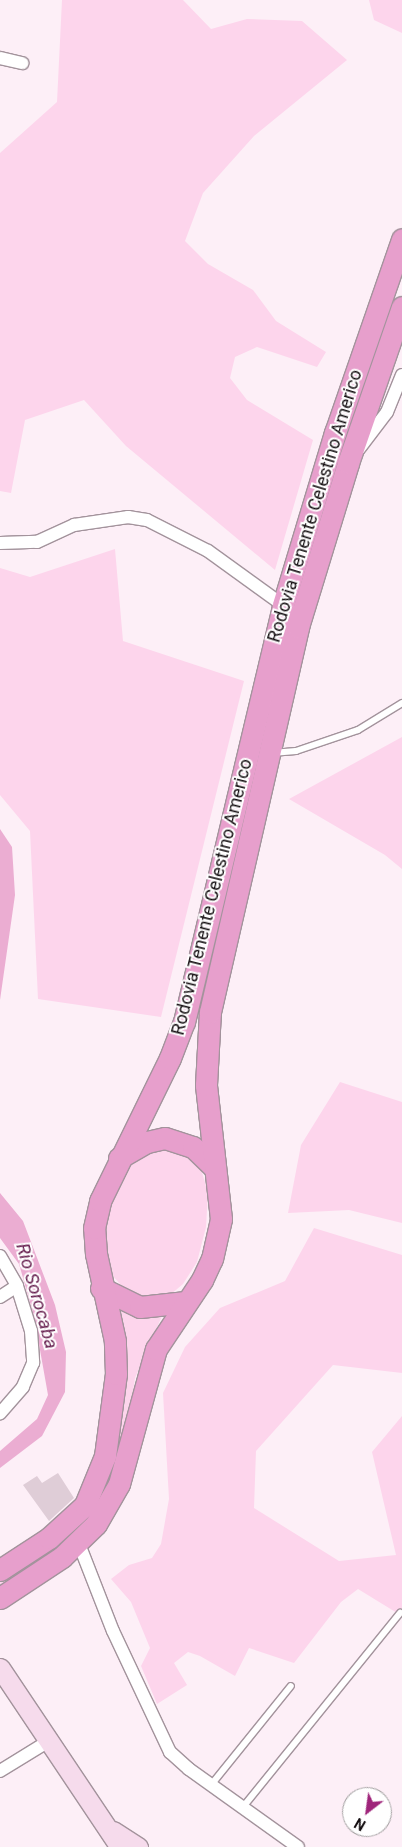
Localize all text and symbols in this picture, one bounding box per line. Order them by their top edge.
street label: Rodovia Tenente Celestino Americo [263,367,367,645]
street label: Rodovia Tenente Celestino Americo [167,756,257,1038]
water label: Rio Sorocaba [11,1240,63,1352]
north arrow [342,1787,392,1837]
text: N [352,1815,368,1834]

